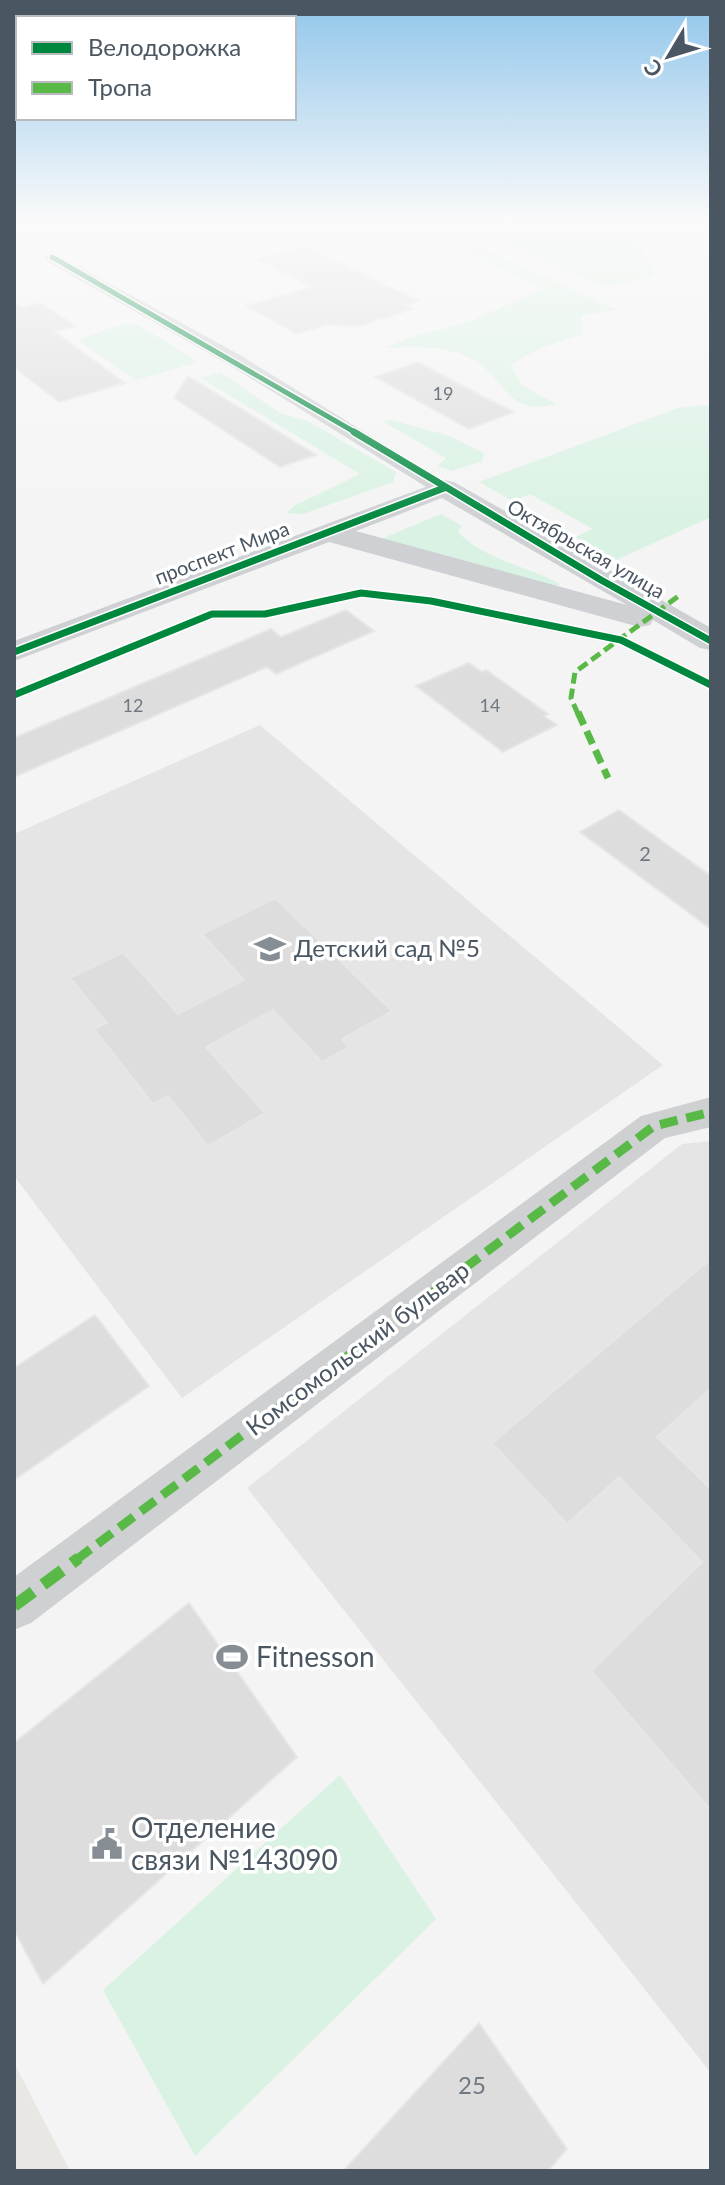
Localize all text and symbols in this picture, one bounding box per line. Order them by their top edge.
legend [16,16,296,120]
north arrow [629,16,709,96]
text: Велодорожка [88,32,241,61]
text: С [637,54,668,83]
text: Тропа [88,72,152,101]
house number: 19 [433,382,453,404]
street label: Октябрьская улица [504,493,669,603]
street label: проспект Мира [151,515,292,589]
house number: 12 [123,694,143,716]
house number: 14 [480,694,500,716]
house number: 2 [639,841,651,865]
school or university icon: Детский сад №5 [253,932,287,966]
place label: Детский сад №5 [294,933,480,962]
street label: Комсомольский бульвар [240,1254,474,1441]
place label: Fitnesson [256,1639,375,1673]
sports icon: Fitnesson [215,1640,249,1674]
place label: Отделение связи №143090 [131,1810,338,1876]
public building icon: Отделение связи №143090 [90,1827,124,1861]
house number: 25 [458,2070,486,2099]

